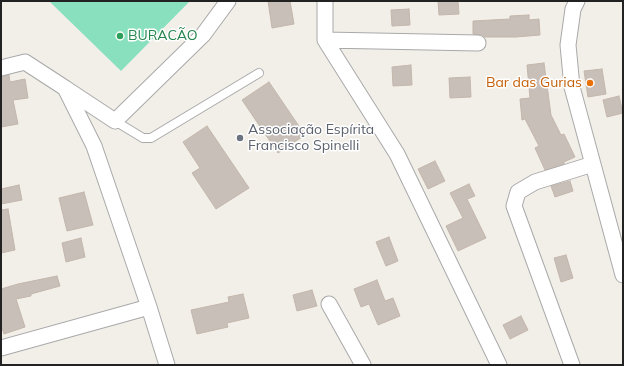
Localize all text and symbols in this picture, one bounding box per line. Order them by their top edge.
place label: BURACÃO [128,28,198,44]
marker: BURACÃO [115,31,125,41]
place label: Bar das Gurias [486,75,582,91]
marker: Bar das Gurias [585,78,595,88]
place label: Associação Espírita Francisco Spinelli [248,122,374,154]
marker: Associação Espírita Francisco Spinelli [235,133,245,143]

